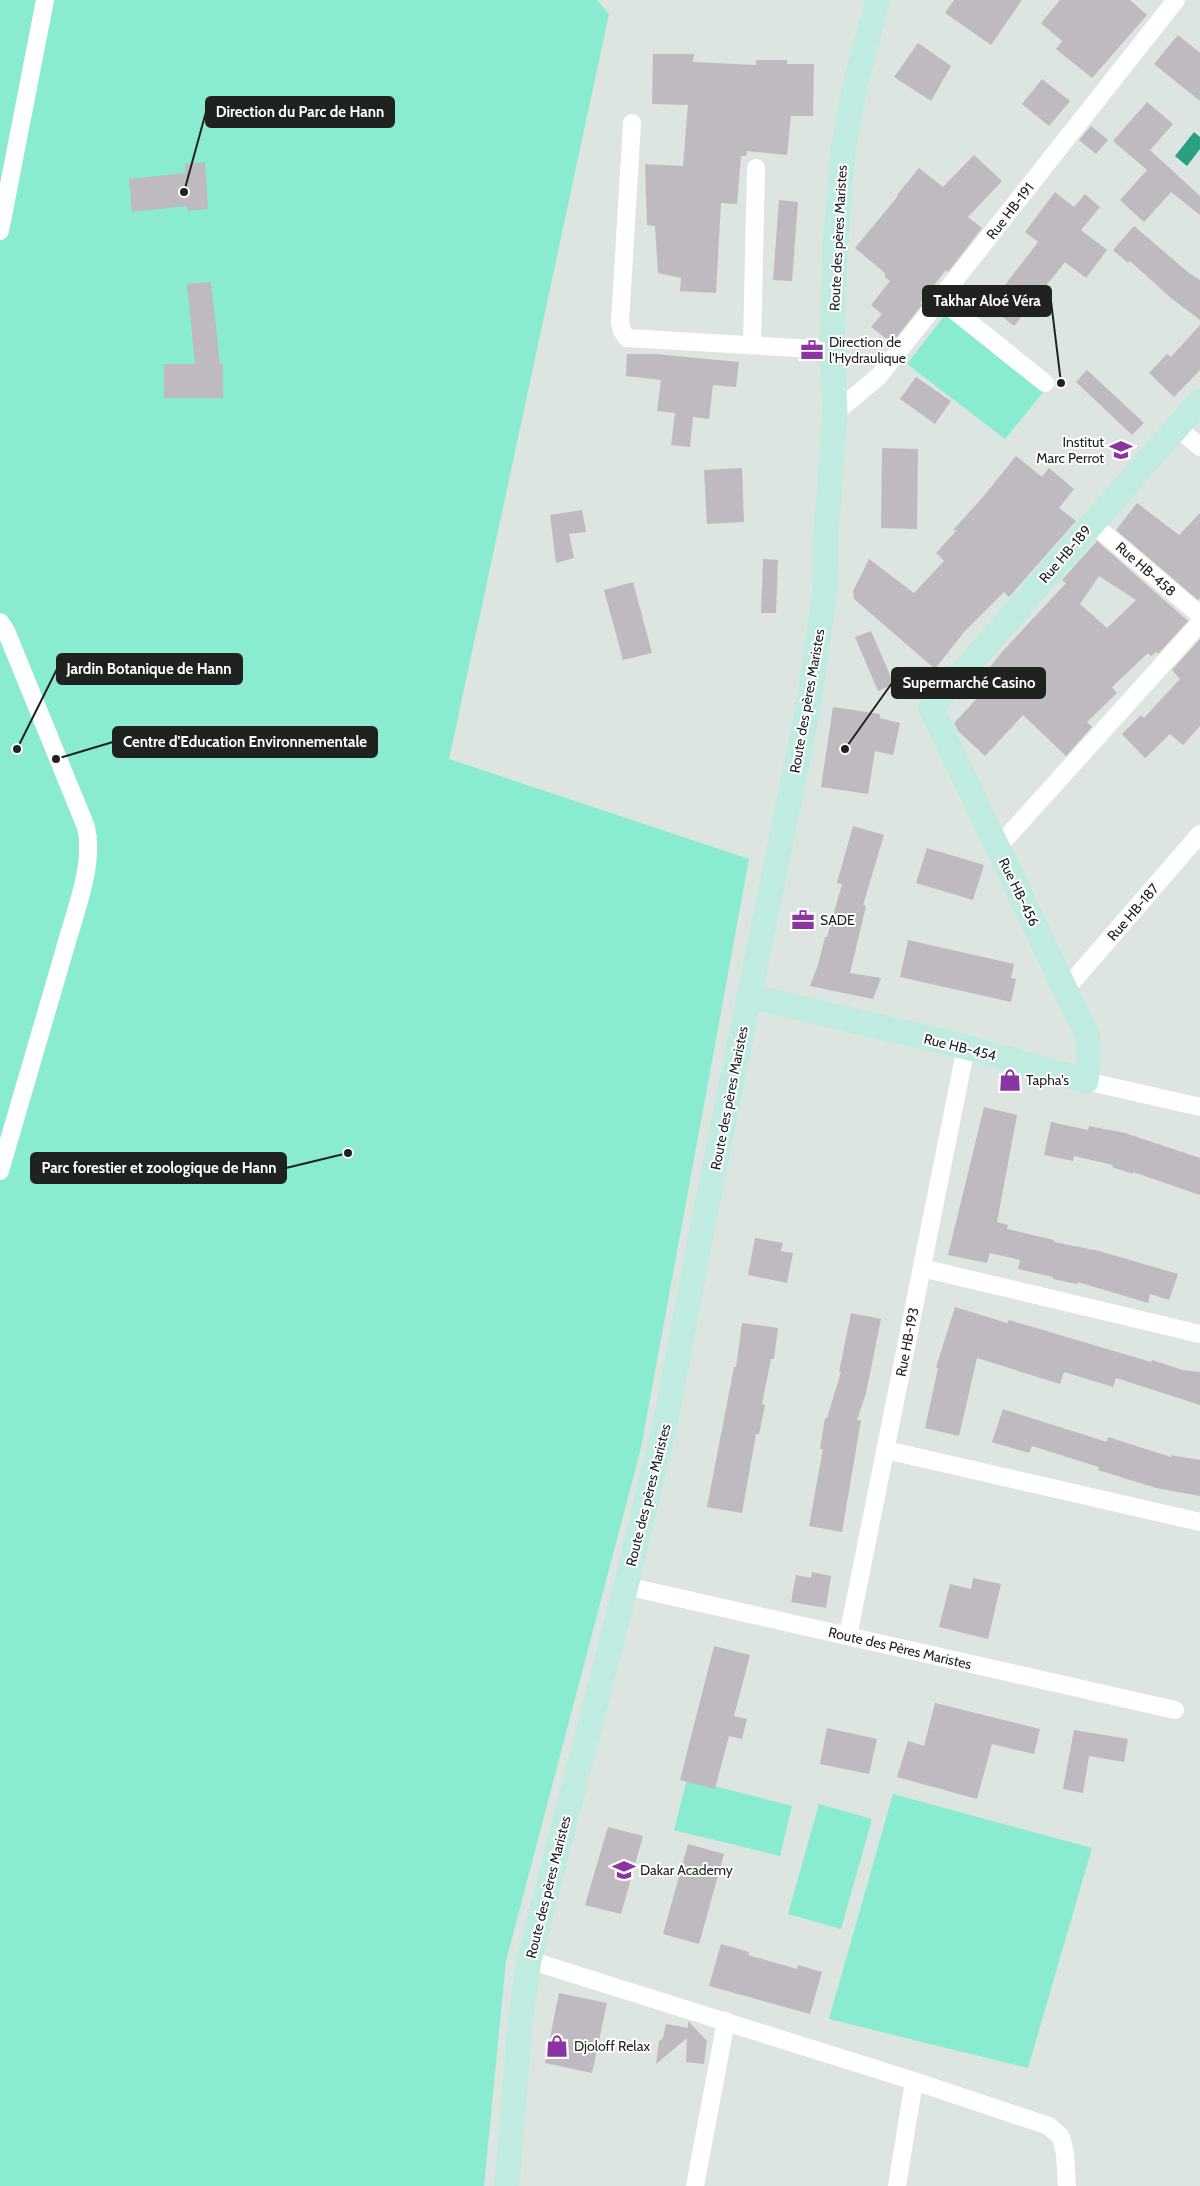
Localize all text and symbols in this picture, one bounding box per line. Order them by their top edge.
callout: Direction du Parc de Hann [206,97,394,127]
text: Direction du Parc de Hann [216,103,384,121]
street label: Route des pères Maristes [825,164,851,311]
street label: Rue HB-191 [982,179,1038,243]
callout: Takhar Aloé Véra [923,286,1051,316]
text: Takhar Aloé Véra [933,292,1041,310]
place label: Direction de l'Hydraulique [829,333,906,367]
office icon: Direction de l'Hydraulique [799,337,825,363]
place label: Institut Marc Perrot [1036,433,1104,467]
school or university icon: Institut Marc Perrot [1108,437,1134,463]
street label: Rue HB-189 [1035,521,1095,587]
street label: Rue HB-458 [1112,538,1180,600]
street label: Route des pères Maristes [785,627,829,775]
callout: Jardin Botanique de Hann [57,654,242,684]
text: Jardin Botanique de Hann [66,660,232,678]
callout: Supermarché Casino [892,668,1045,698]
text: Supermarché Casino [902,674,1036,692]
callout: Centre d'Education Environnementale [113,727,377,757]
text: Centre d'Education Environnementale [123,733,367,751]
street label: Rue HB-456 [995,855,1043,929]
street label: Rue HB-187 [1103,880,1163,944]
office icon: SADE [790,907,816,933]
place label: SADE [820,911,855,929]
street label: Route des pères Maristes [706,1024,752,1171]
street label: Rue HB-454 [922,1029,998,1065]
shop icon: Tapha's [997,1067,1023,1093]
place label: Tapha's [1026,1071,1069,1089]
callout: Parc forestier et zoologique de Hann [31,1153,286,1183]
text: Parc forestier et zoologique de Hann [41,1159,277,1177]
street label: Rue HB-193 [891,1306,923,1378]
street label: Route des pères Maristes [622,1422,674,1568]
street label: Route des Pères Maristes [827,1623,973,1673]
street label: Route des pères Maristes [522,1814,574,1960]
school or university icon: Dakar Academy [611,1857,637,1883]
place label: Dakar Academy [640,1861,733,1879]
shop icon: Djoloff Relax [544,2033,570,2059]
place label: Djoloff Relax [574,2037,650,2055]

